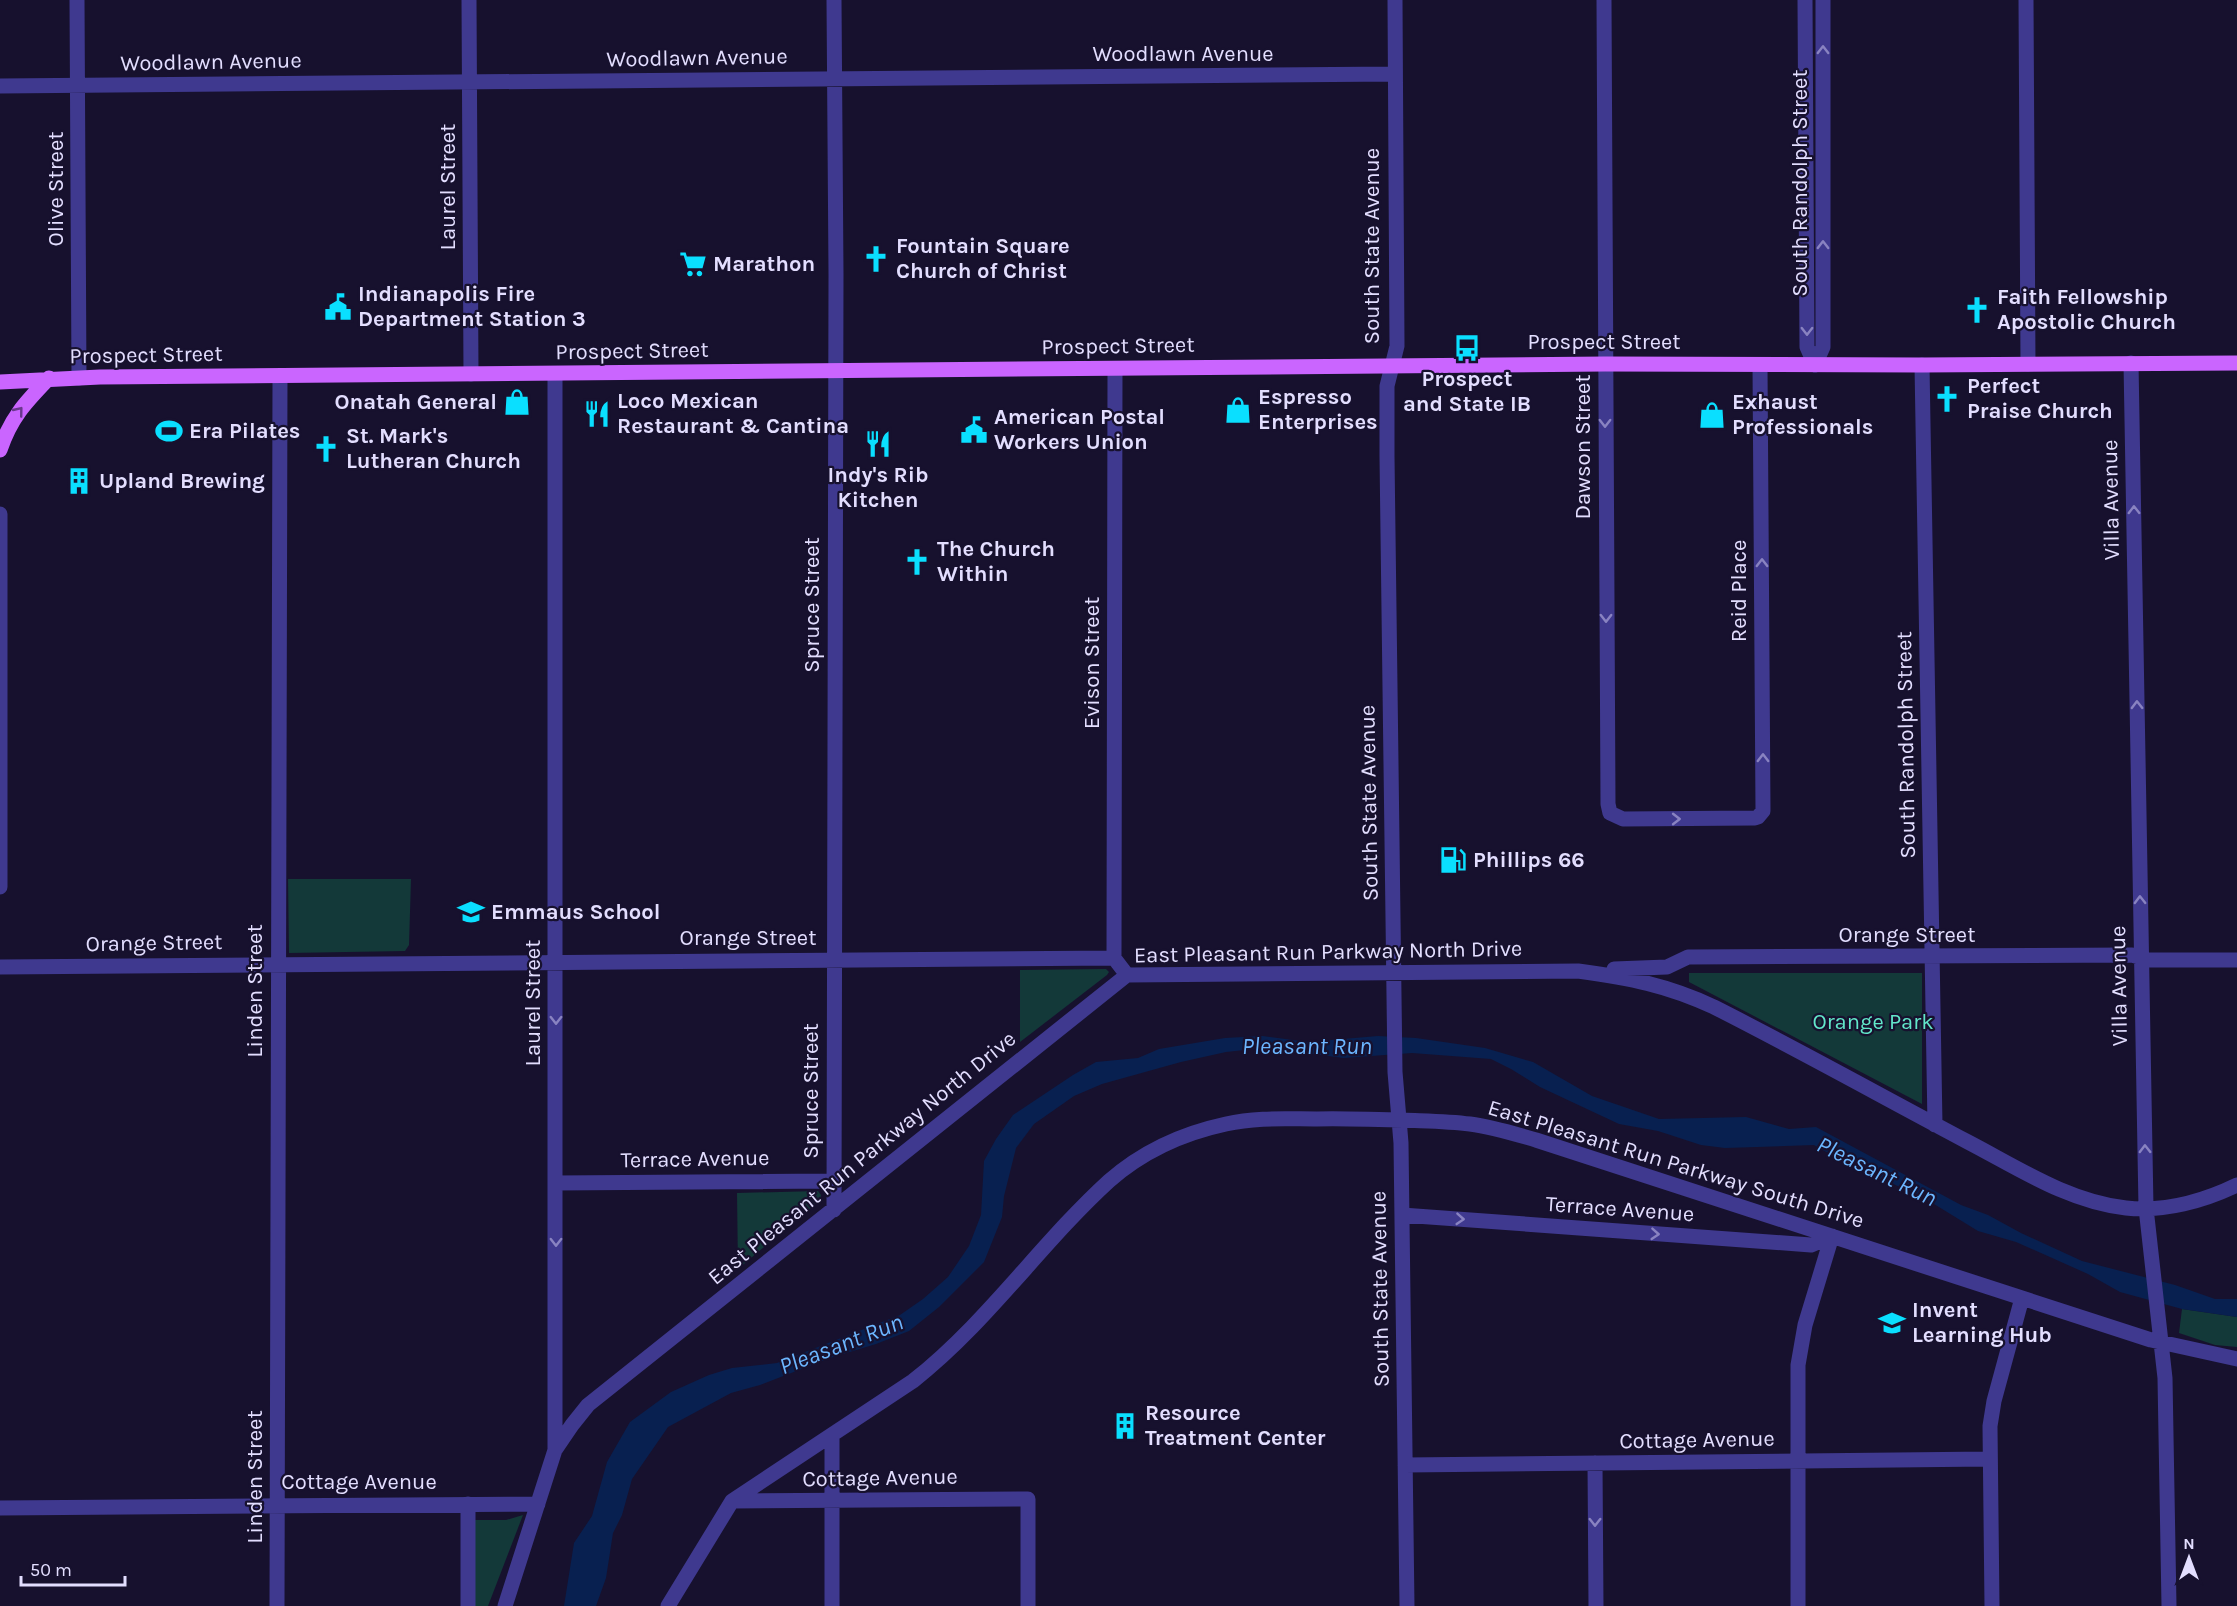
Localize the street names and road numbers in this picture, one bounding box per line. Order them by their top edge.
street label: Woodlawn Avenue [1092,41,1274,67]
street label: Woodlawn Avenue [606,43,788,73]
street label: Woodlawn Avenue [120,47,302,77]
street label: South Randolph Street [1787,69,1813,297]
street label: Laurel Street [435,124,461,250]
street label: Olive Street [43,132,69,246]
street label: South State Avenue [1359,148,1385,344]
street label: Prospect Street [1527,329,1681,355]
street label: Prospect Street [1041,332,1195,360]
street label: Prospect Street [555,337,709,365]
street label: Prospect Street [69,341,223,369]
street label: Dawson Street [1570,374,1596,520]
street label: Villa Avenue [2097,439,2125,561]
street label: Spruce Street [799,537,825,673]
street label: Reid Place [1726,540,1752,642]
street label: Evison Street [1079,597,1105,729]
street label: South Randolph Street [1891,631,1921,859]
street label: South State Avenue [1354,705,1384,901]
street label: Orange Street [1839,922,1975,948]
street label: Linden Street [242,924,268,1058]
street label: Orange Street [680,925,816,951]
street label: Villa Avenue [2105,925,2133,1047]
street label: Orange Street [85,929,223,957]
street label: East Pleasant Run Parkway North Drive [1134,936,1522,968]
street label: Laurel Street [520,940,546,1066]
street label: Spruce Street [798,1023,824,1159]
street label: East Pleasant Run Parkway North Drive [703,1026,1021,1290]
street label: East Pleasant Run Parkway South Drive [1485,1094,1867,1234]
street label: Terrace Avenue [620,1145,770,1173]
street label: South State Avenue [1365,1191,1395,1387]
street label: Terrace Avenue [1545,1191,1695,1227]
street label: Linden Street [242,1410,268,1544]
street label: Cottage Avenue [1619,1426,1775,1454]
street label: Cottage Avenue [802,1464,958,1492]
street label: Cottage Avenue [281,1469,437,1495]

